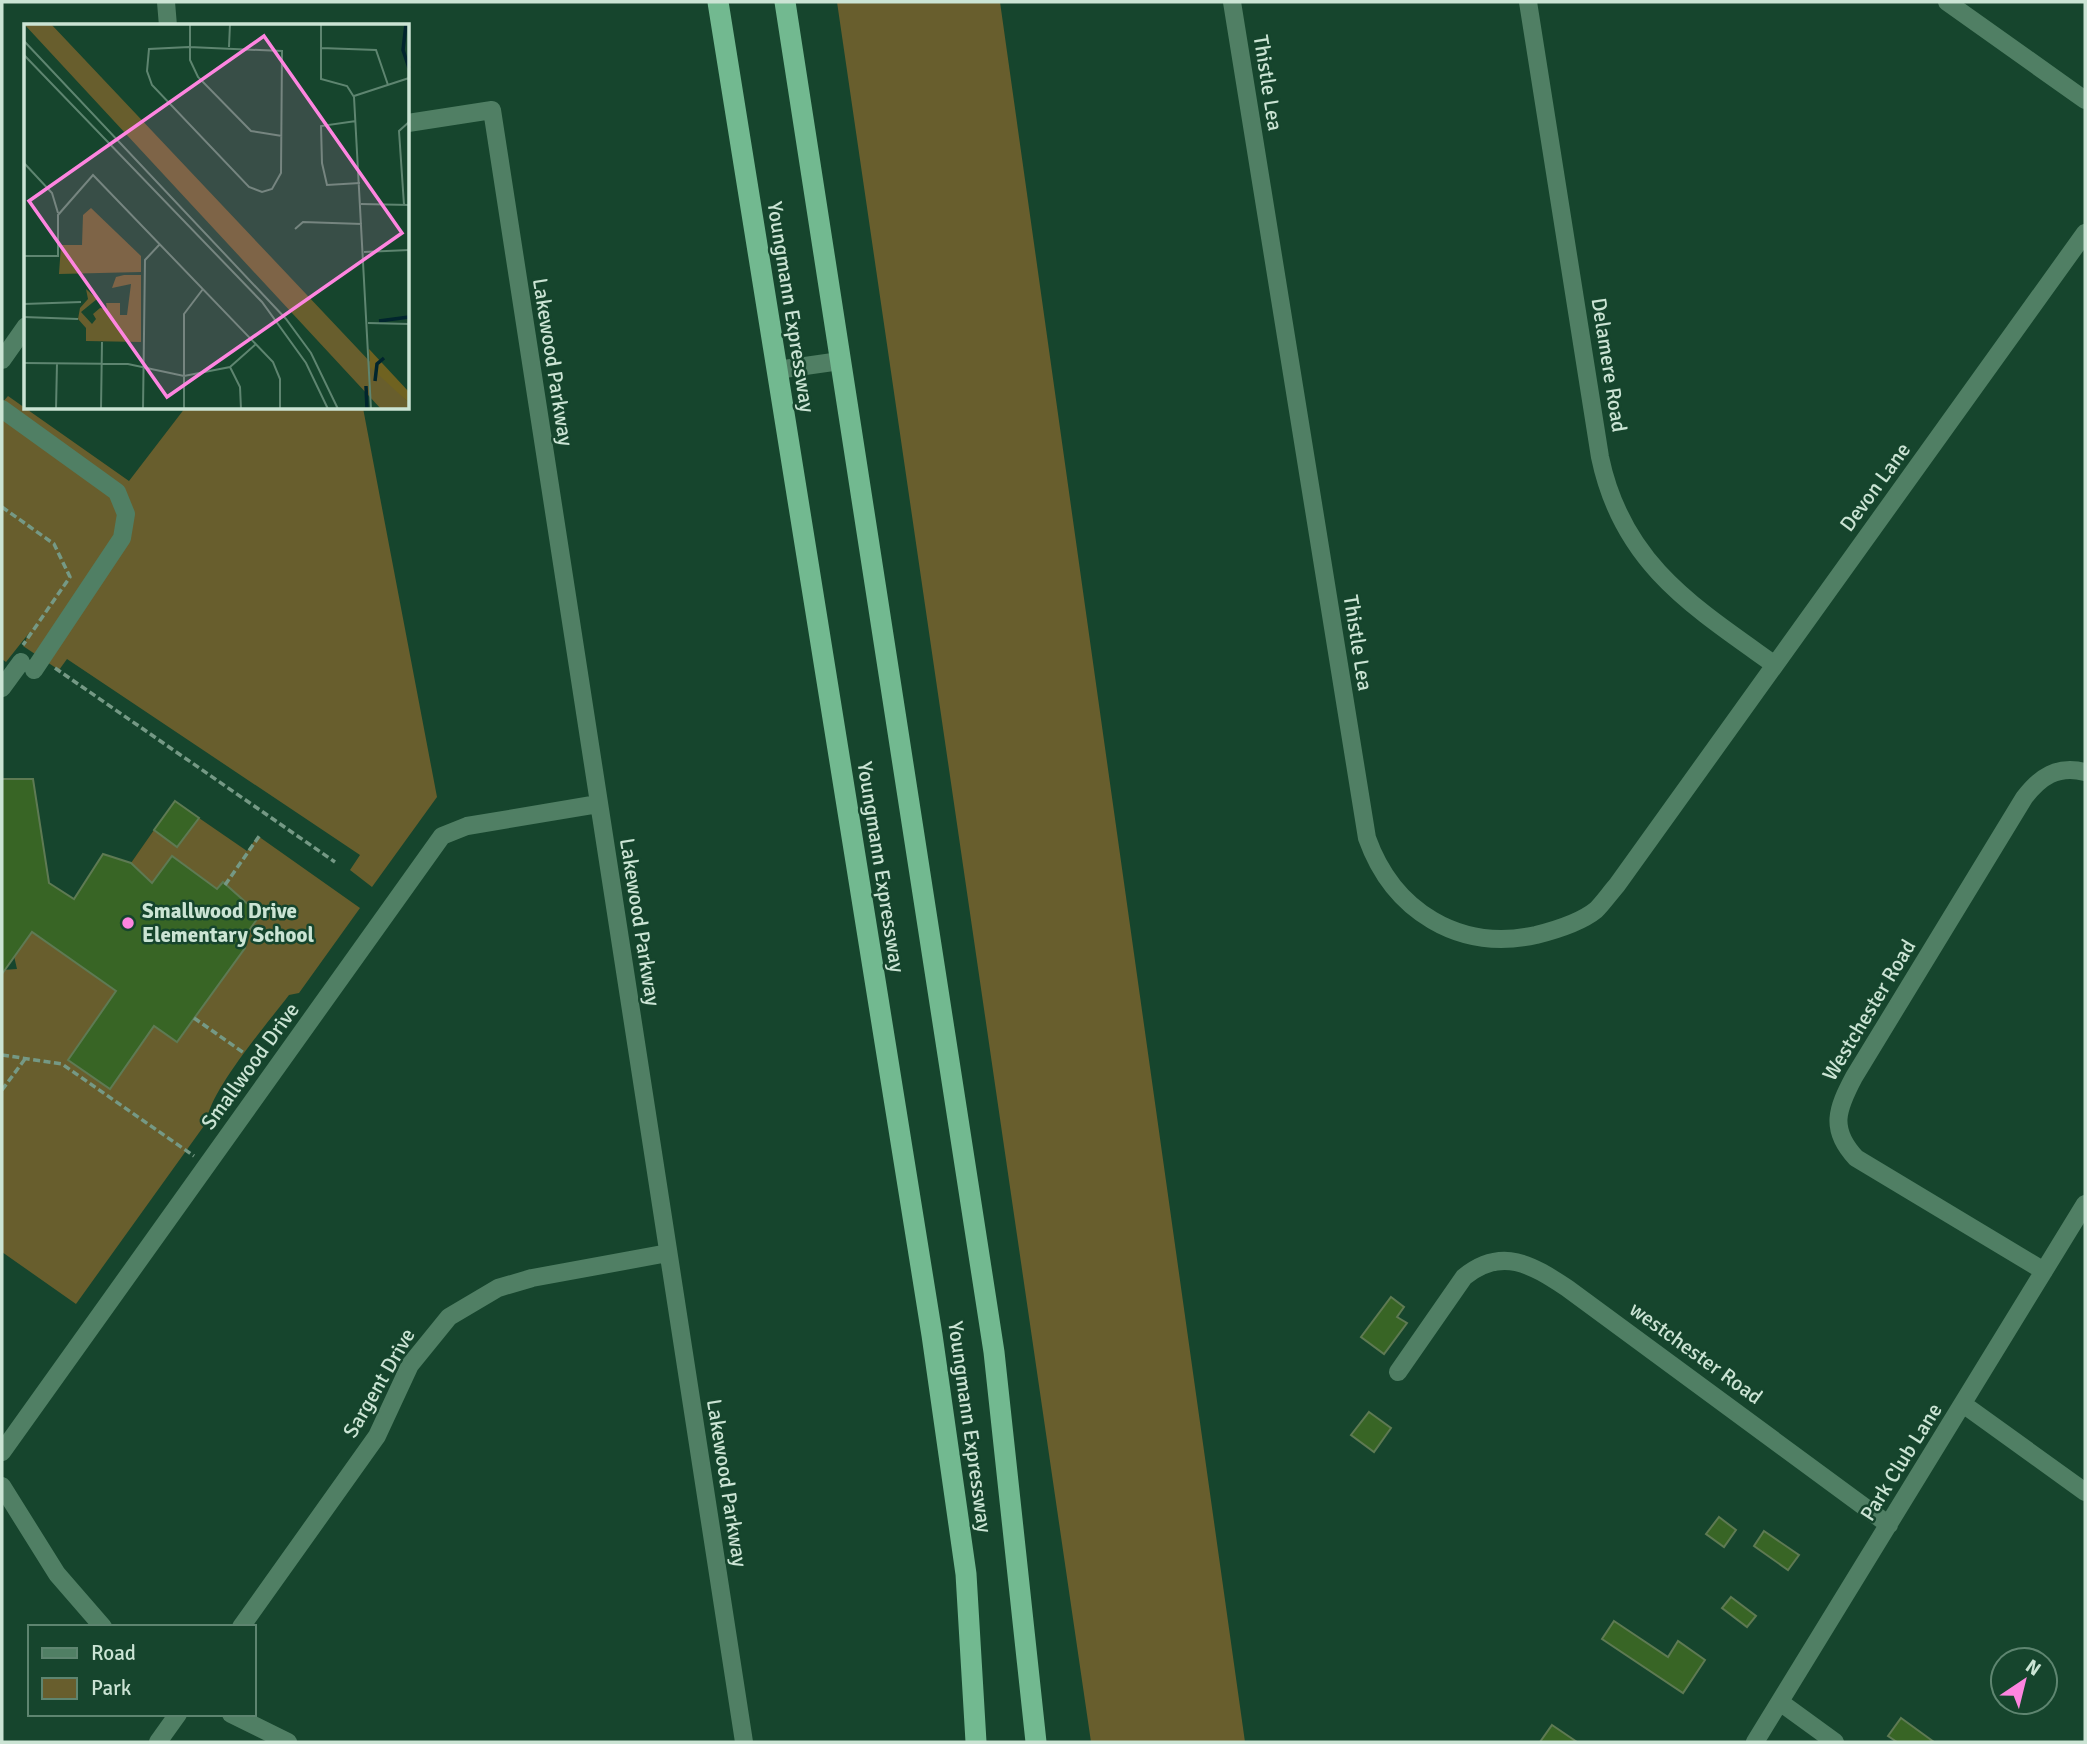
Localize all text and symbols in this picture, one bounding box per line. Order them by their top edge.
inset map [24,24,410,410]
street label: Thistle Lea [1248,33,1288,133]
street label: Youngmann Expressway [761,200,821,415]
street label: Lakewood Parkway [527,276,579,448]
street label: Delamere Road [1586,296,1632,434]
street label: Devon Lane [1834,437,1916,537]
street label: Thistle Lea [1338,593,1378,693]
street label: Youngmann Expressway [851,760,911,975]
street label: Lakewood Parkway [614,836,666,1008]
place label: Smallwood Drive Elementary School [142,898,314,948]
marker: Smallwood Drive Elementary School [120,915,136,931]
street label: Westchester Road [1817,935,1921,1085]
street label: Smallwood Drive [195,997,305,1135]
street label: westchester Road [1625,1296,1767,1410]
street label: Youngmann Expressway [942,1320,998,1535]
street label: Sargent Drive [337,1324,421,1442]
street label: Lakewood Parkway [701,1397,753,1569]
street label: Park Club Lane [1854,1398,1948,1526]
legend [28,1625,256,1716]
text: Road [91,1640,136,1666]
north arrow [1989,1646,2059,1716]
text: N [2021,1654,2045,1682]
text: Park [91,1675,132,1701]

